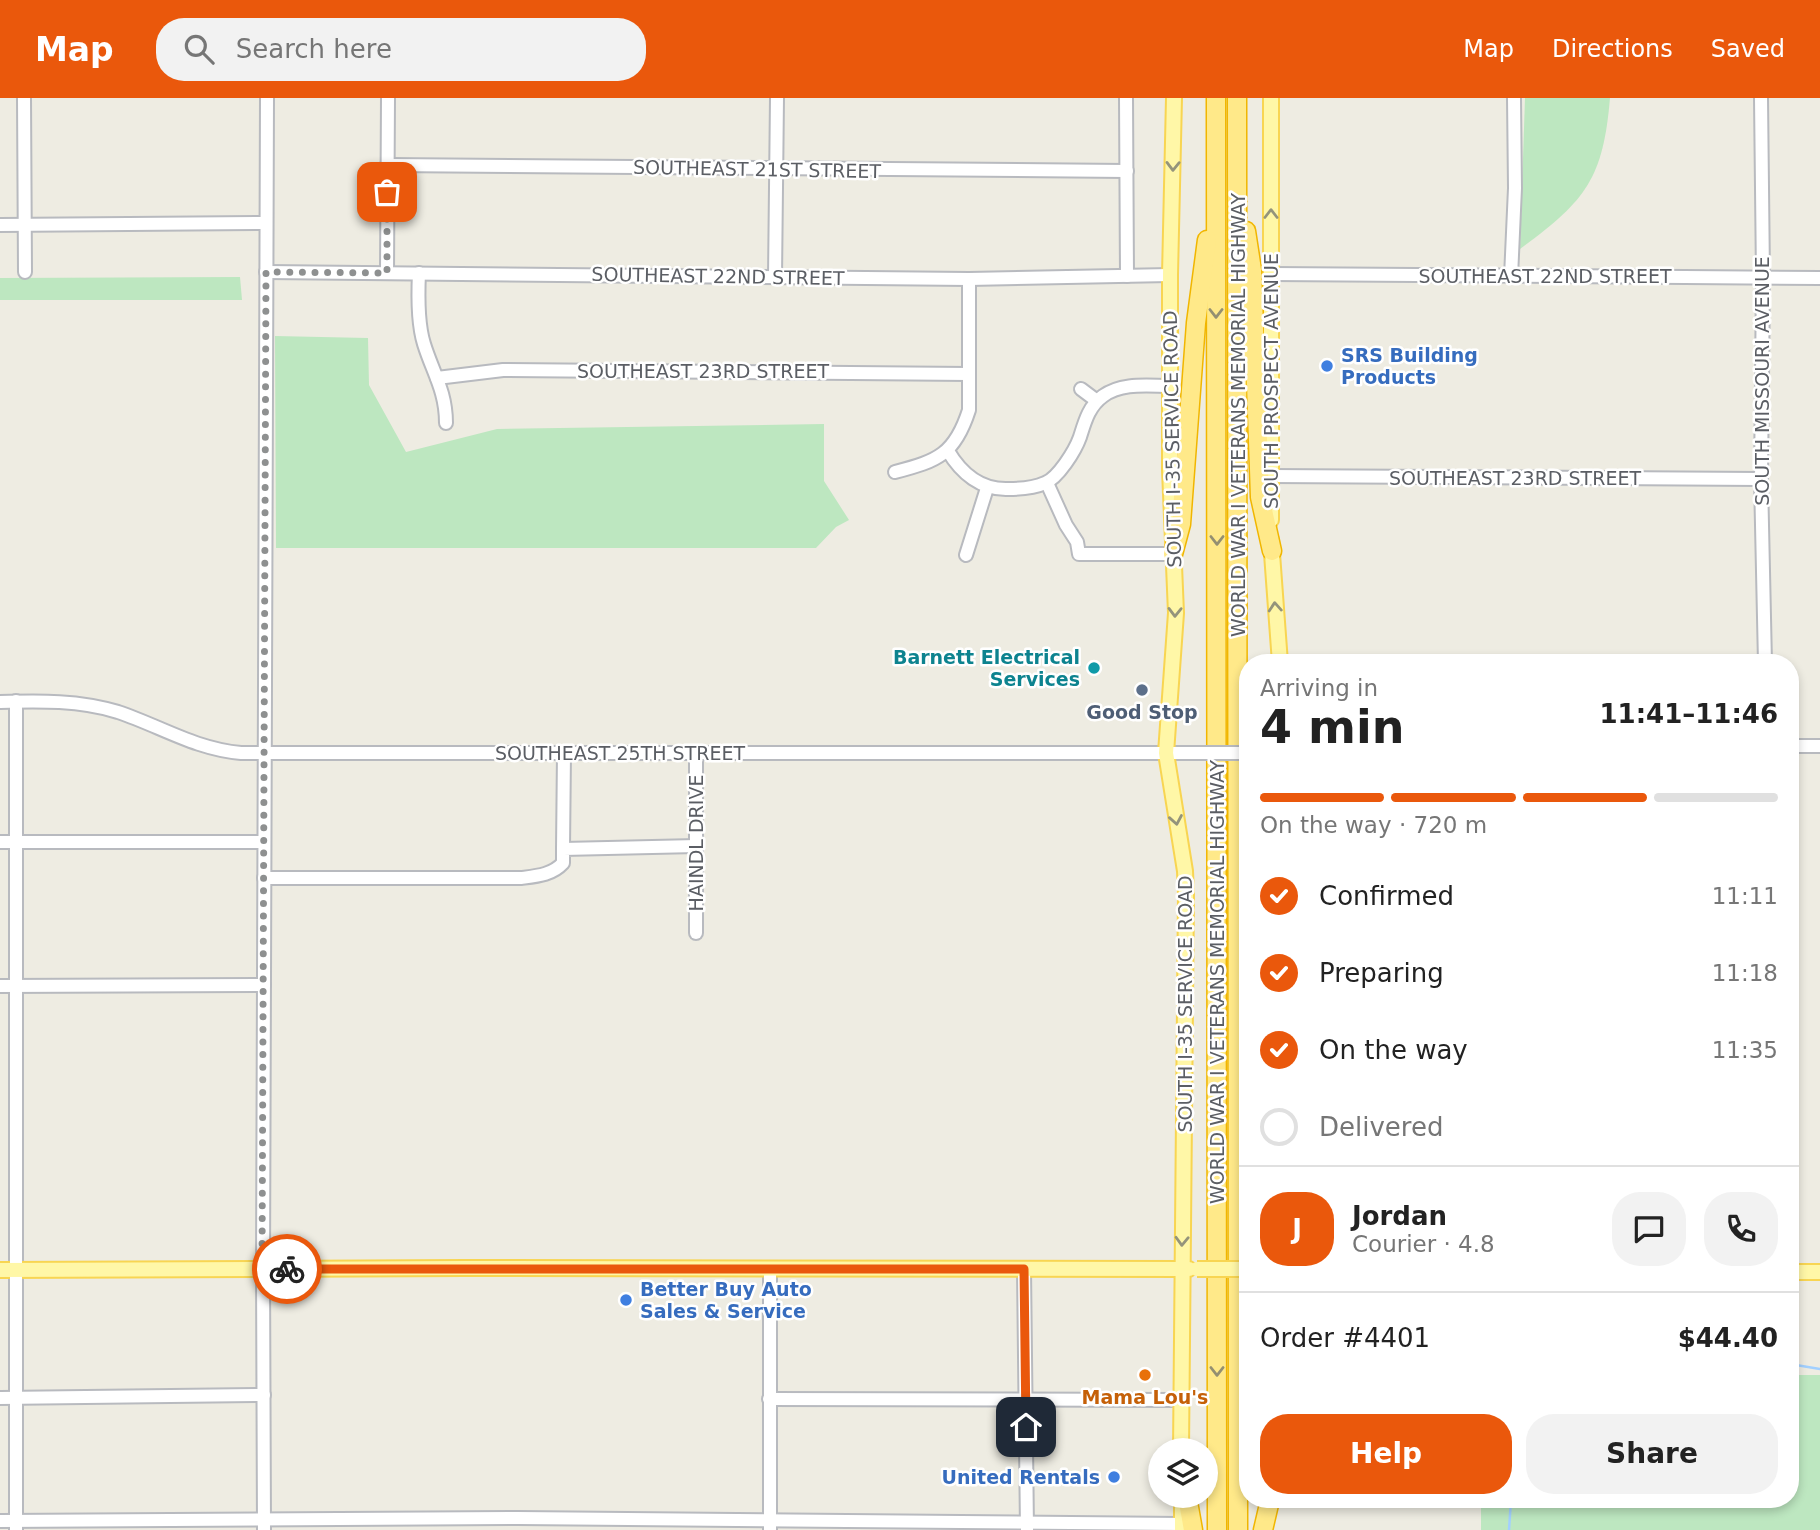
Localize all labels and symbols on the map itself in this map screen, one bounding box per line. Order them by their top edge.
street label: SOUTHEAST 21ST STREET [633,156,882,182]
one-way arrow [1165,161,1181,172]
pin [357,162,417,222]
street label: WORLD WAR I VETERANS MEMORIAL HIGHWAY [1227,193,1249,637]
one-way arrow [1263,208,1279,218]
street label: SOUTH PROSPECT AVENUE [1260,253,1282,509]
street label: SOUTH MISSOURI AVENUE [1751,256,1773,506]
street label: SOUTHEAST 22ND STREET [591,263,845,289]
street label: SOUTHEAST 22ND STREET [1418,265,1672,287]
one-way arrow [1208,308,1224,319]
street label: SOUTH I-35 SERVICE ROAD [1159,310,1185,568]
place label: SRS Building Products [1341,344,1478,388]
marker: SRS Building Products [1319,358,1335,374]
street label: SOUTHEAST 23RD STREET [577,360,829,382]
street label: SOUTHEAST 23RD STREET [1389,467,1641,489]
one-way arrow [1209,535,1224,546]
one-way arrow [1268,602,1283,613]
one-way arrow [1167,607,1183,617]
place label: Barnett Electrical Services [893,646,1080,690]
marker: Barnett Electrical Services [1086,660,1102,676]
marker: Good Stop [1134,682,1150,698]
place label: Good Stop [1086,701,1198,723]
street label: SOUTHEAST 25TH STREET [495,742,745,764]
street label: WORLD WAR I VETERANS MEMORIAL HIGHWAY [1206,760,1228,1204]
street label: HAINDL DRIVE [685,775,707,911]
one-way arrow [1168,814,1183,826]
street label: SOUTH I-35 SERVICE ROAD [1174,875,1196,1133]
courier [252,1234,322,1304]
one-way arrow [1174,1236,1189,1247]
place label: Better Buy Auto Sales & Service [640,1278,812,1322]
marker: Better Buy Auto Sales & Service [618,1292,634,1308]
one-way arrow [1209,1366,1225,1377]
marker: Mama Lou's [1137,1367,1153,1383]
place label: Mama Lou's [1082,1386,1208,1408]
pin [996,1397,1056,1457]
place label: United Rentals [942,1466,1100,1488]
marker: United Rentals [1106,1469,1122,1485]

